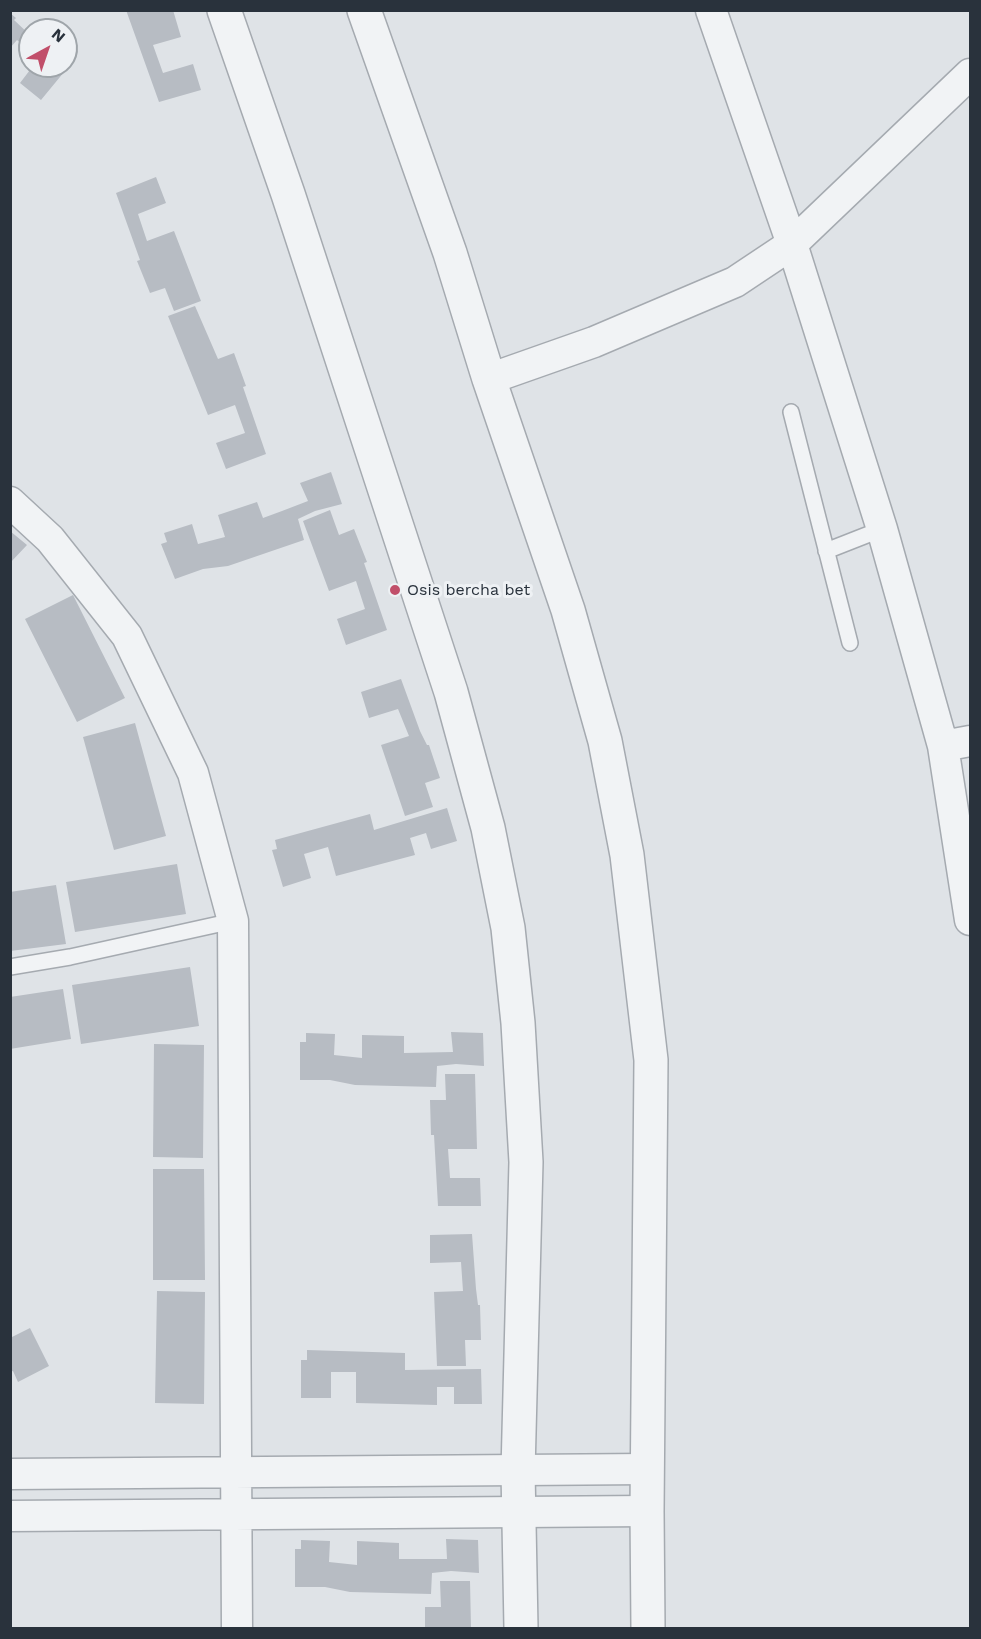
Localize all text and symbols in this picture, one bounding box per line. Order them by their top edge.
north arrow [18,18,78,78]
text: N [48,24,69,46]
place label: Osis bercha bet [407,580,530,600]
marker: Osis bercha bet [388,583,402,597]

